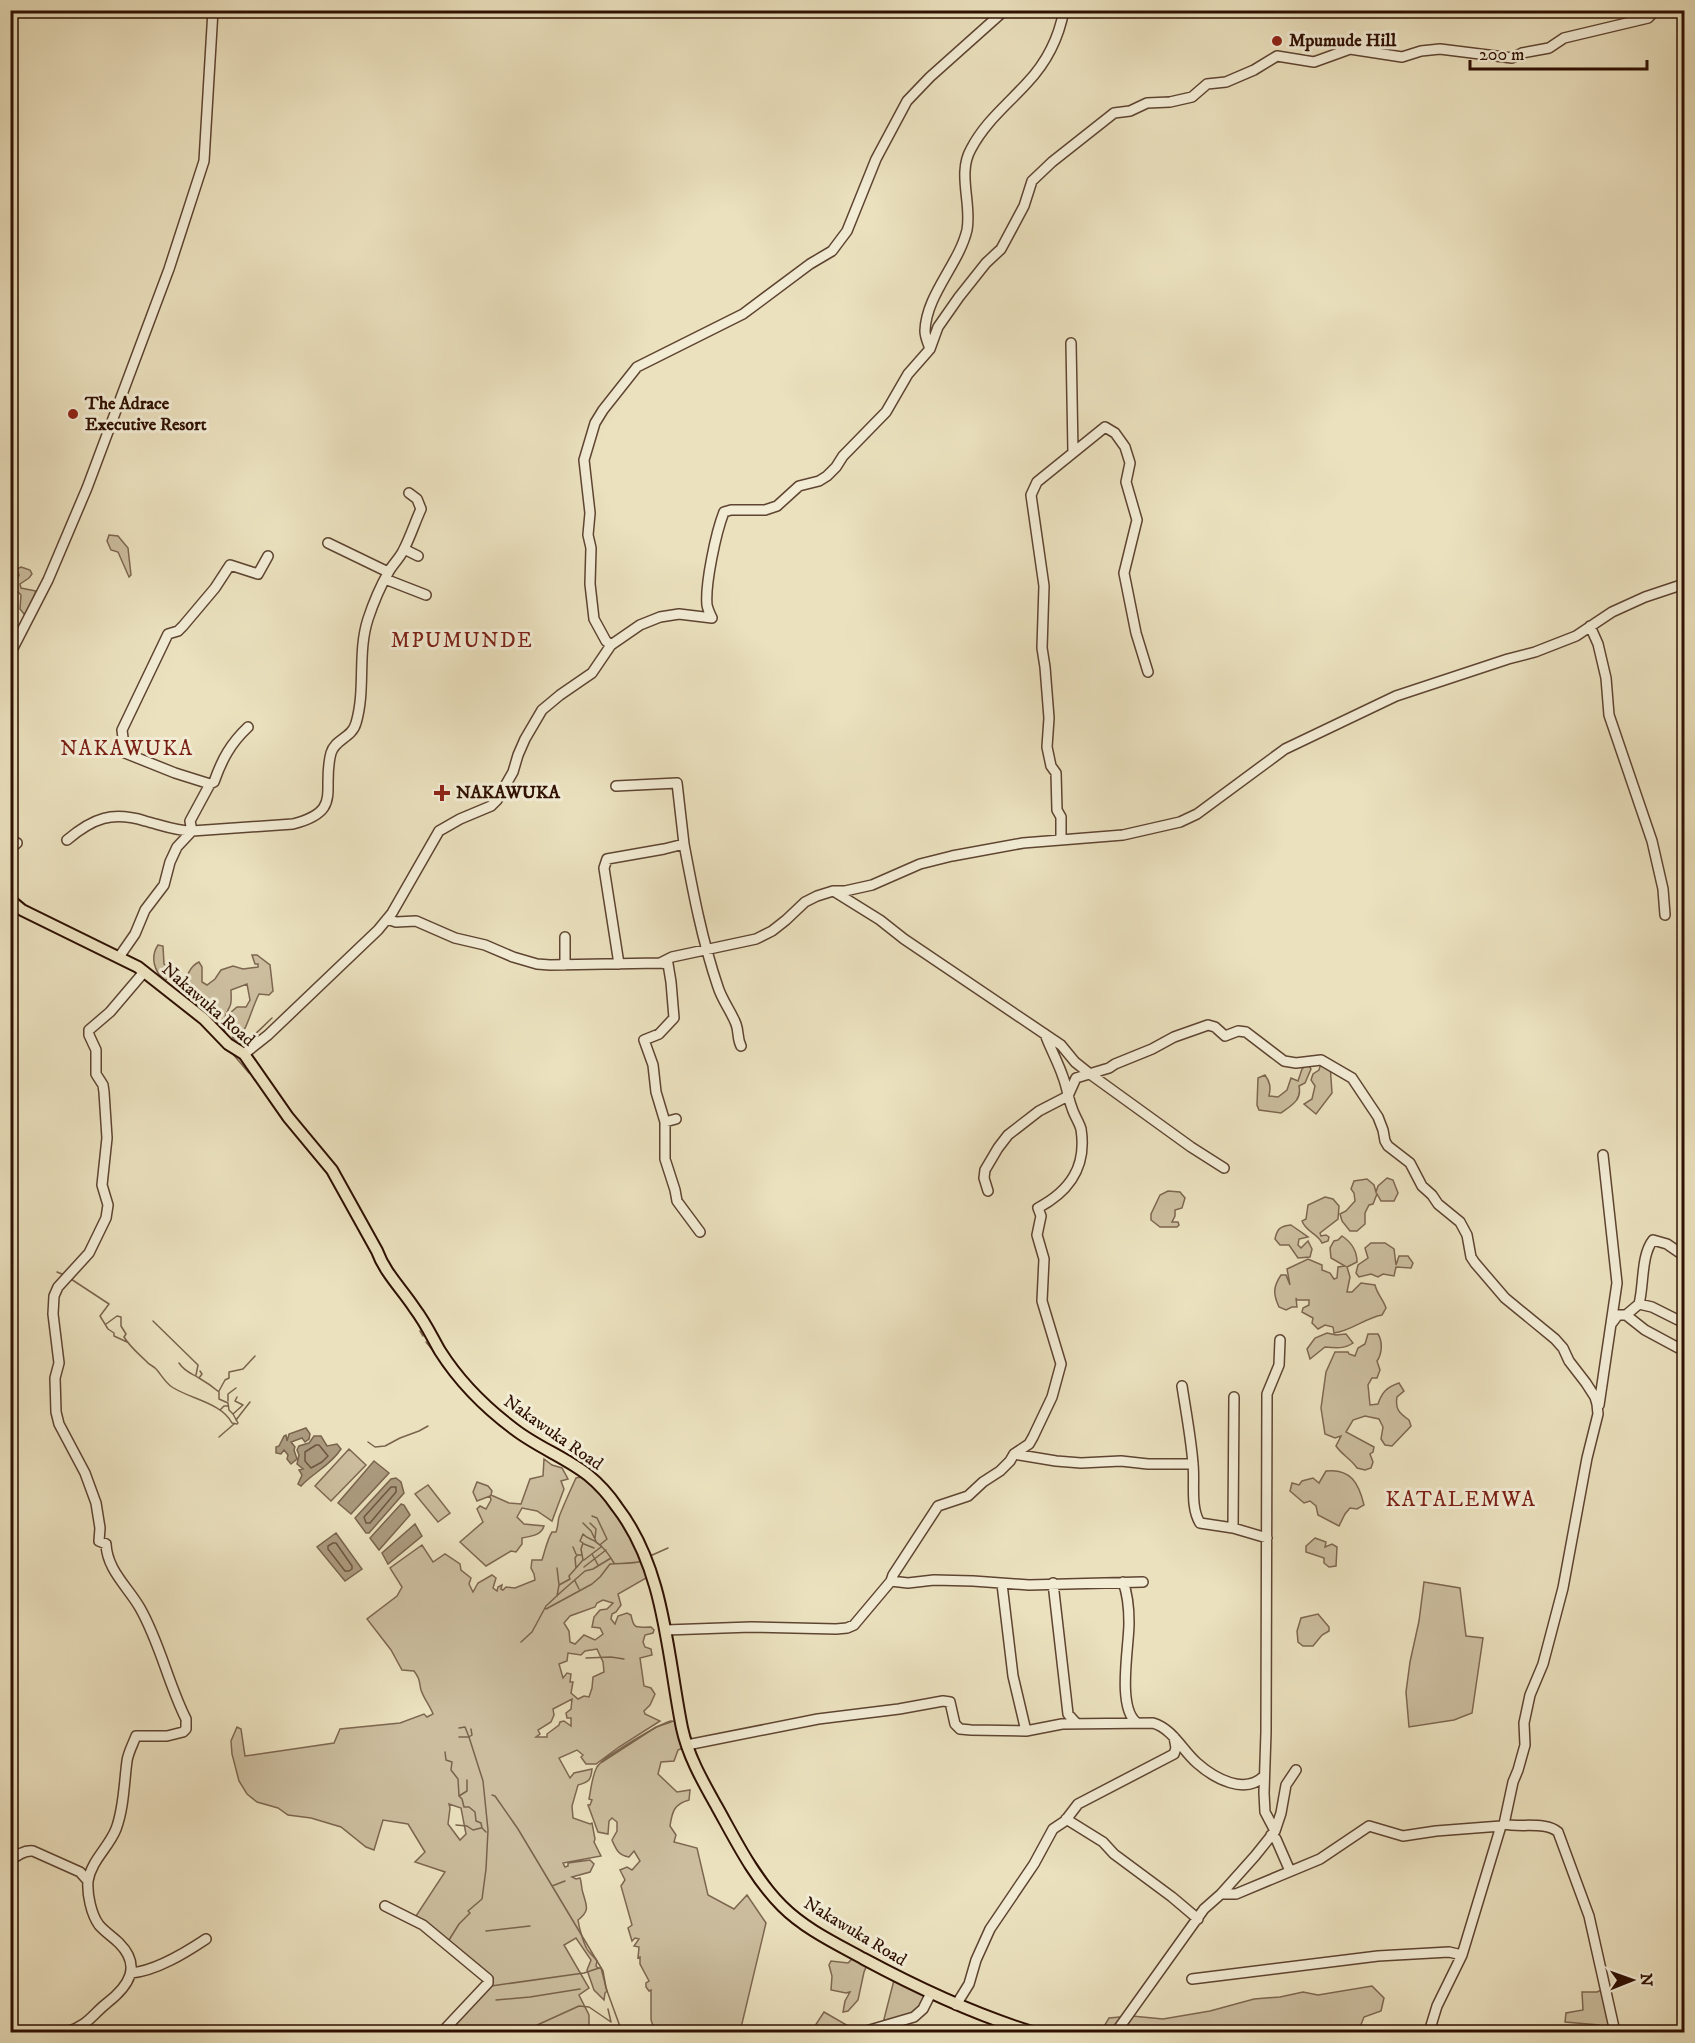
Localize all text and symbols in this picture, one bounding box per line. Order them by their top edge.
place label: Mpumude Hill [1289,30,1397,52]
scale bar [1470,33,1647,71]
marker: Mpumude Hill [1270,34,1284,48]
text: 200 m [1479,44,1525,66]
place label: The Adrace Executive Resort [84,393,207,436]
marker: The Adrace Executive Resort [66,407,80,421]
district label: MPUMUNDE [391,628,533,654]
district label: NAKAWUKA [60,736,194,762]
place label: NAKAWUKA [456,782,560,804]
marker: NAKAWUKA [433,784,451,802]
street label: Nakawuka Road [157,959,259,1051]
street label: Nakawuka Road [499,1391,607,1475]
district label: KATALEMWA [1386,1487,1536,1513]
street label: Nakawuka Road [799,1893,911,1971]
north arrow [1602,1950,1662,2010]
text: N [1636,1973,1656,1986]

